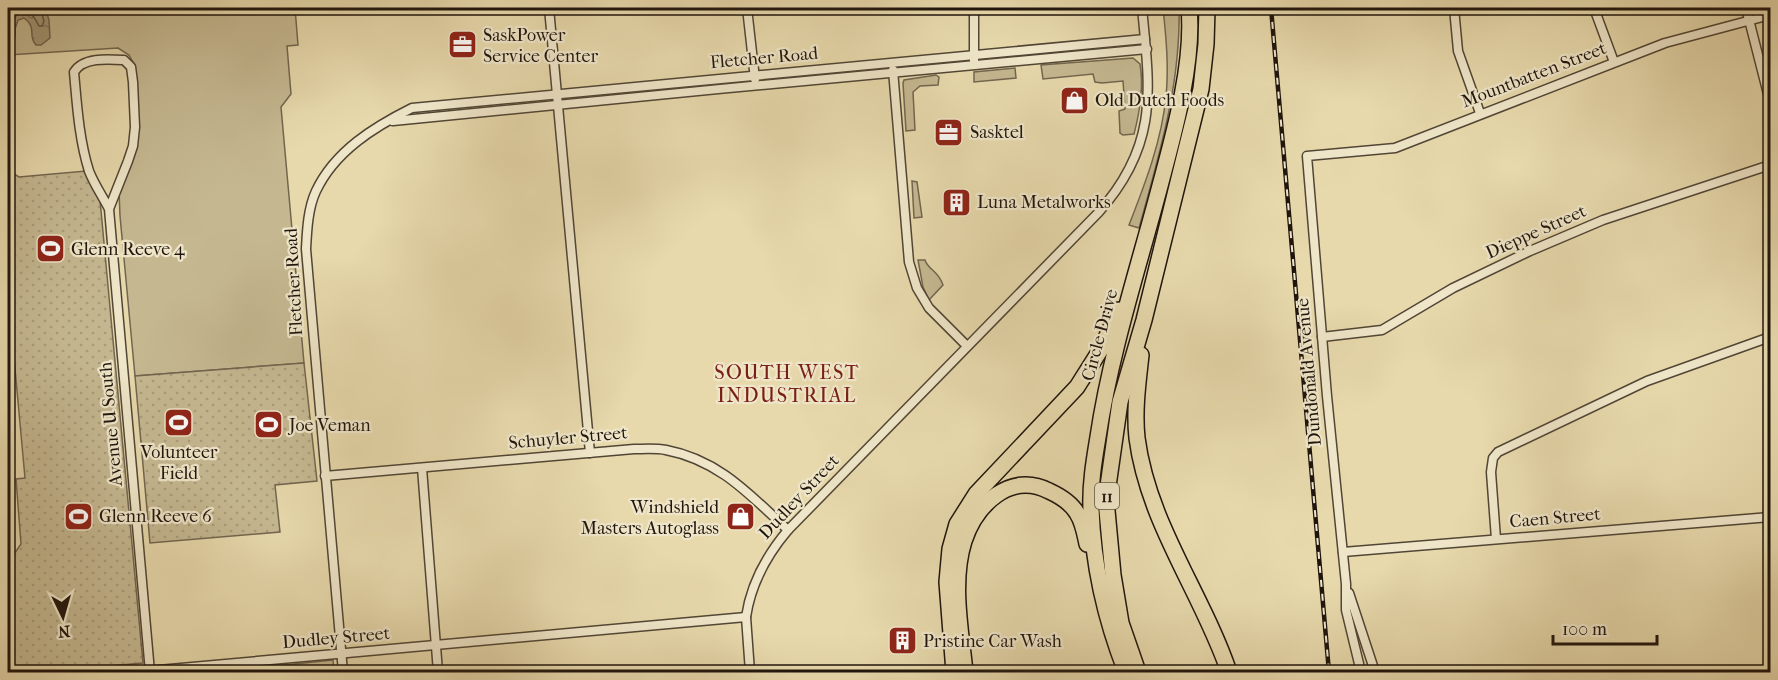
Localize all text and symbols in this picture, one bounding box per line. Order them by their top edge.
place label: SaskPower Service Center [483,25,598,67]
office icon: SaskPower Service Center [446,29,478,61]
street label: Mountbatten Street [1459,37,1610,112]
street label: Fletcher Road [709,43,819,73]
shop icon: Old Dutch Foods [1058,84,1090,116]
place label: Old Dutch Foods [1095,90,1225,111]
office icon: Sasktel [933,116,965,148]
place label: Sasktel [970,122,1024,143]
building icon: Luna Metalworks [940,186,972,218]
place label: Luna Metalworks [977,192,1111,213]
street label: Dieppe Street [1483,200,1590,263]
street label: Fletcher Road [281,227,307,337]
sports icon: Glenn Reeve 4 [34,233,66,265]
place label: Glenn Reeve 4 [71,239,185,260]
street label: Circle Drive [1078,287,1122,383]
street label: Dundonald Avenue [1292,297,1326,447]
street label: Avenue U South [95,361,127,488]
district label: SOUTH WEST INDUSTRIAL [714,361,860,407]
sports icon: Volunteer Field [163,407,195,439]
sports icon: Joe Veman [252,409,284,441]
place label: Joe Veman [287,415,371,436]
street label: Schuyler Street [508,422,629,454]
place label: Volunteer Field [140,442,218,484]
street label: Dudley Street [754,450,844,544]
road number: 11 [1095,483,1119,509]
place label: Windshield Masters Autoglass [581,497,719,539]
sports icon: Glenn Reeve 6 [62,500,94,532]
shop icon: Windshield Masters Autoglass [724,501,756,533]
street label: Caen Street [1509,504,1602,532]
place label: Glenn Reeve 6 [99,506,212,527]
north arrow [33,587,93,647]
scale bar [1553,608,1656,646]
text: 100 m [1562,619,1607,640]
text: N [57,621,71,642]
street label: Dudley Street [281,623,391,653]
building icon: Pristine Car Wash [886,625,918,657]
place label: Pristine Car Wash [923,631,1062,652]

